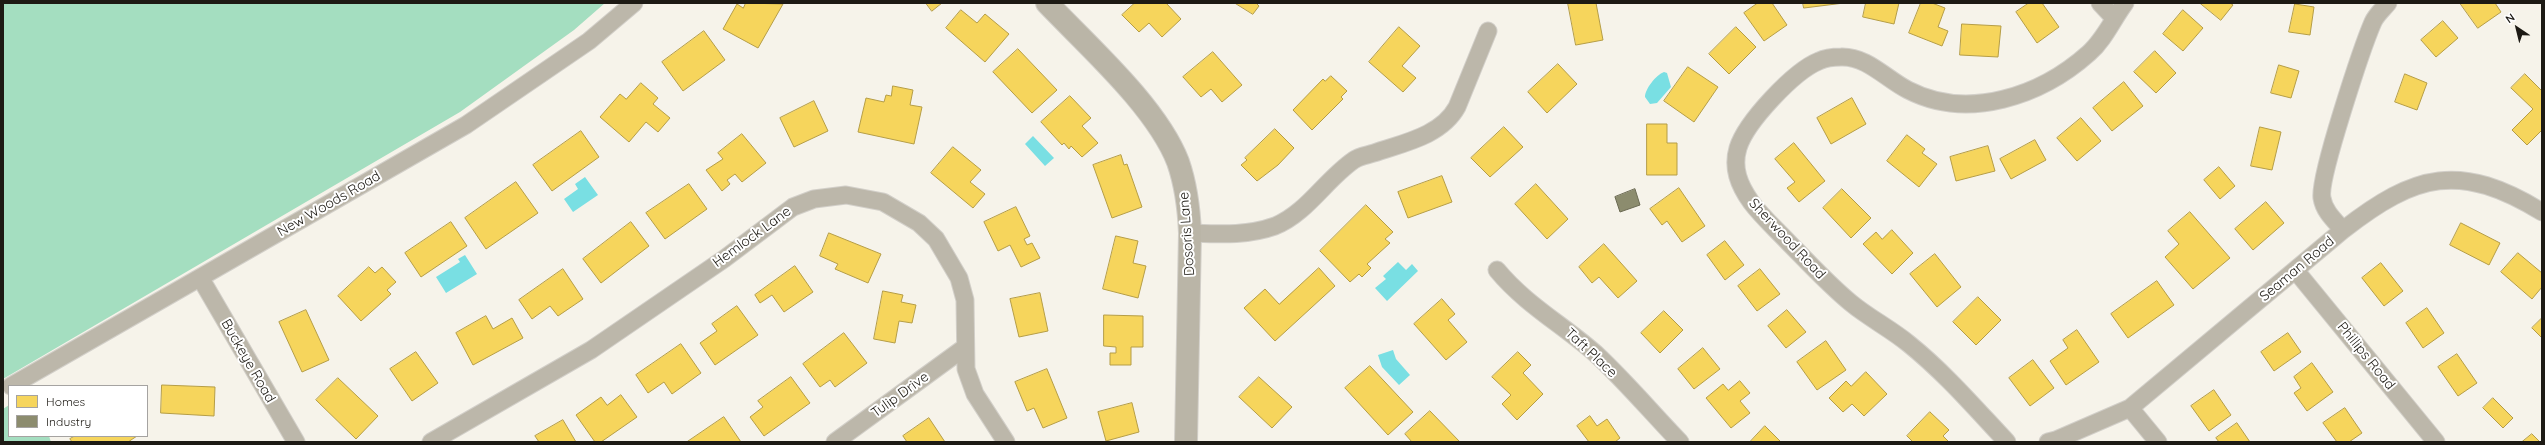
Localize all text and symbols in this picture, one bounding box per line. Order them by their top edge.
north arrow [2497,8,2537,48]
text: N [2503,10,2517,26]
street label: New Woods Road [274,168,384,240]
street label: Dosoris Lane [1176,191,1198,277]
street label: Sherwood Road [1745,195,1829,283]
street label: Hemlock Lane [710,203,794,271]
street label: Seaman Road [2256,233,2338,305]
street label: Buckeye Road [217,316,279,406]
street label: Phillips Road [2334,319,2398,393]
street label: Taft Place [1562,325,1620,381]
street label: Tulip Drive [868,369,932,421]
legend [8,385,148,437]
text: Homes [46,394,85,409]
text: Industry [46,414,91,429]

